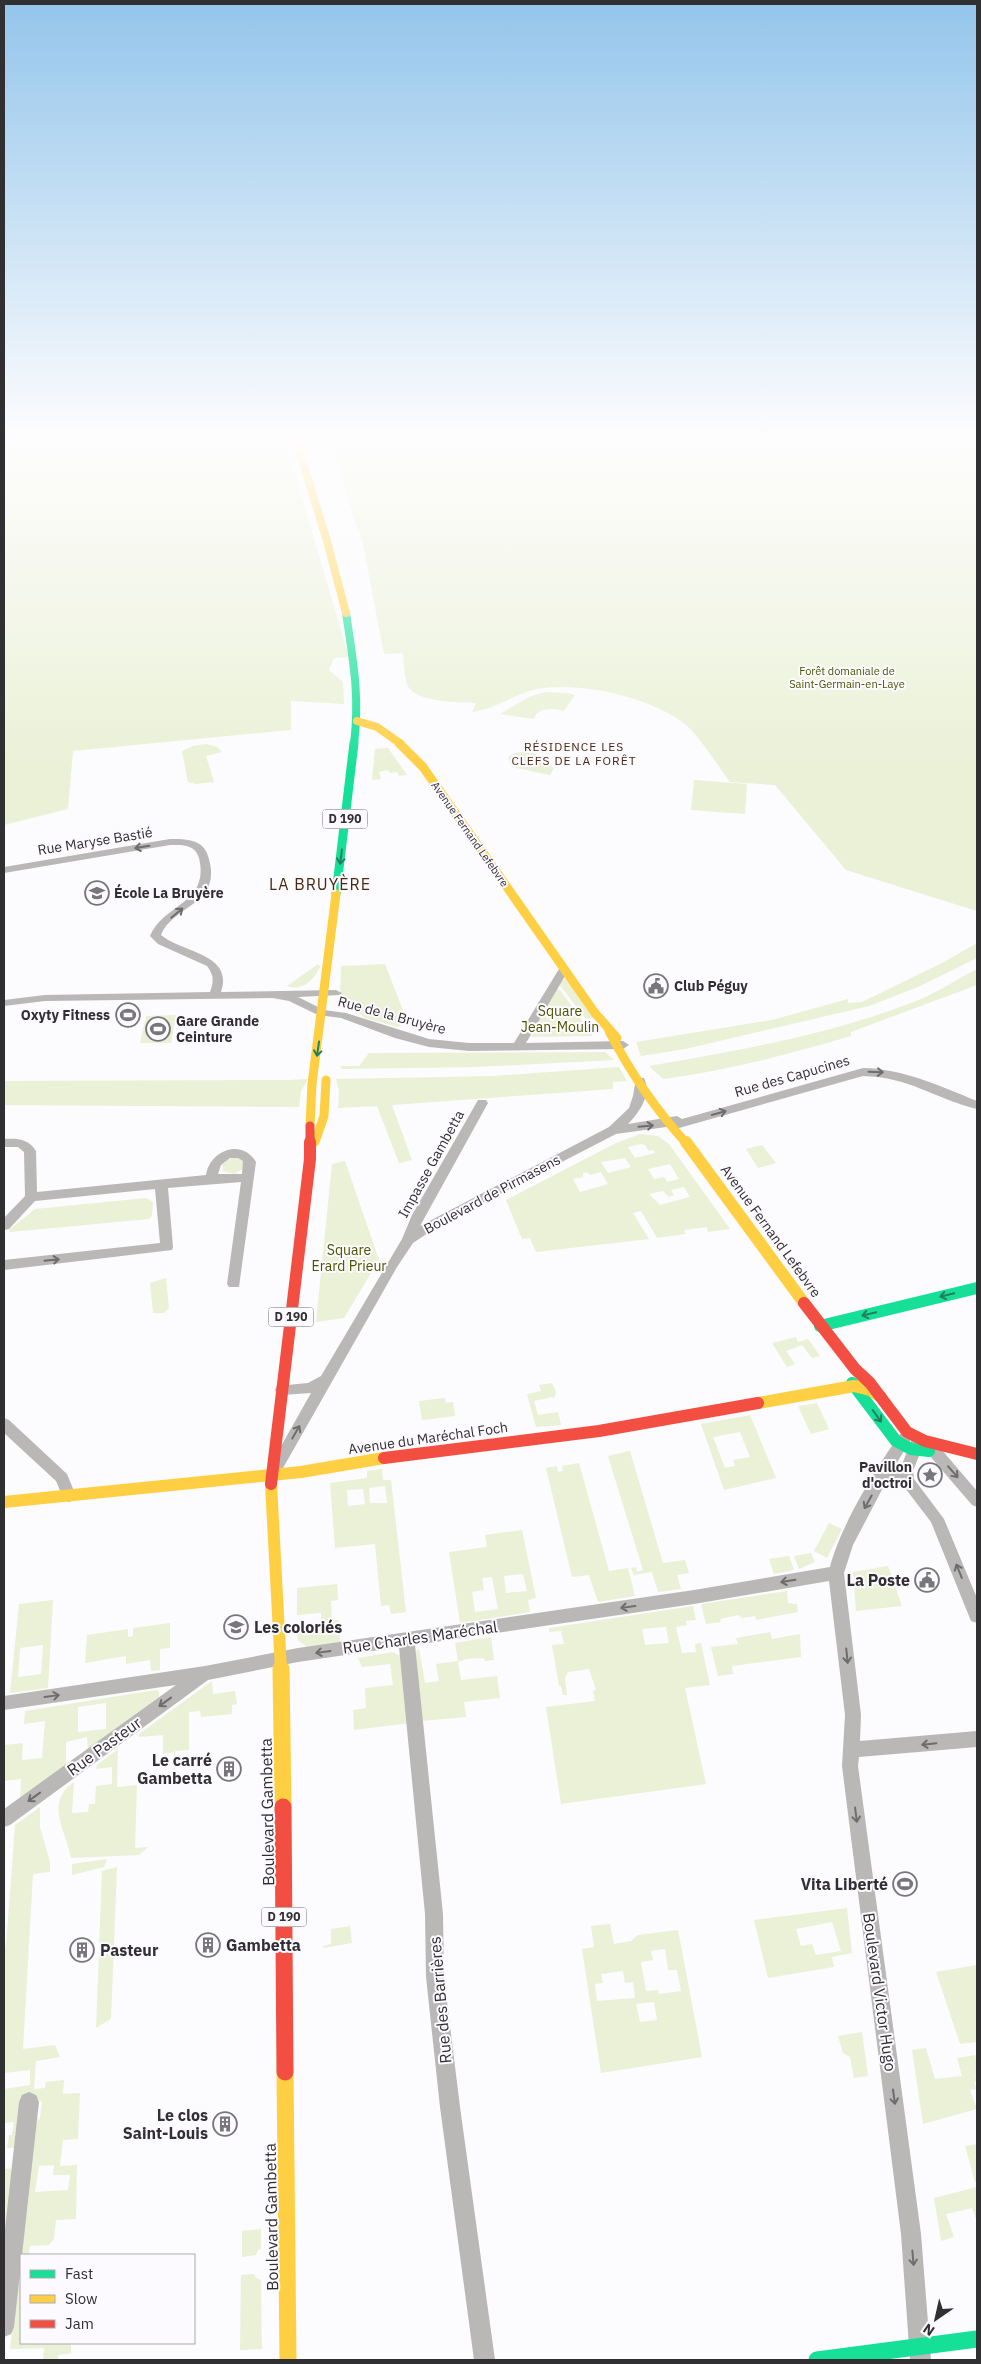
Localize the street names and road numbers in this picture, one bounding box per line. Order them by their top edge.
street label: Avenue Fernand Lefebvre [428,779,512,889]
road number: D 190 [322,810,368,829]
street label: Rue Maryse Bastié [36,823,154,859]
street label: Rue de la Bruyère [336,992,448,1038]
street label: Rue des Capucines [732,1051,852,1101]
street label: Impasse Gambetta [394,1107,468,1221]
street label: Boulevard de Pirmasens [421,1150,564,1238]
street label: Avenue Fernand Lefebvre [717,1161,825,1301]
road number: D 190 [268,1308,314,1326]
street label: Avenue du Maréchal Foch [347,1418,509,1458]
street label: Rue Charles Maréchal [341,1616,499,1658]
street label: Rue Pasteur [63,1712,145,1780]
street label: Boulevard Gambetta [256,1737,278,1886]
road number: D 190 [262,1908,306,1926]
street label: Boulevard Victor Hugo [859,1911,901,2073]
street label: Rue des Barrières [424,1936,456,2064]
street label: Boulevard Gambetta [260,2142,282,2291]

